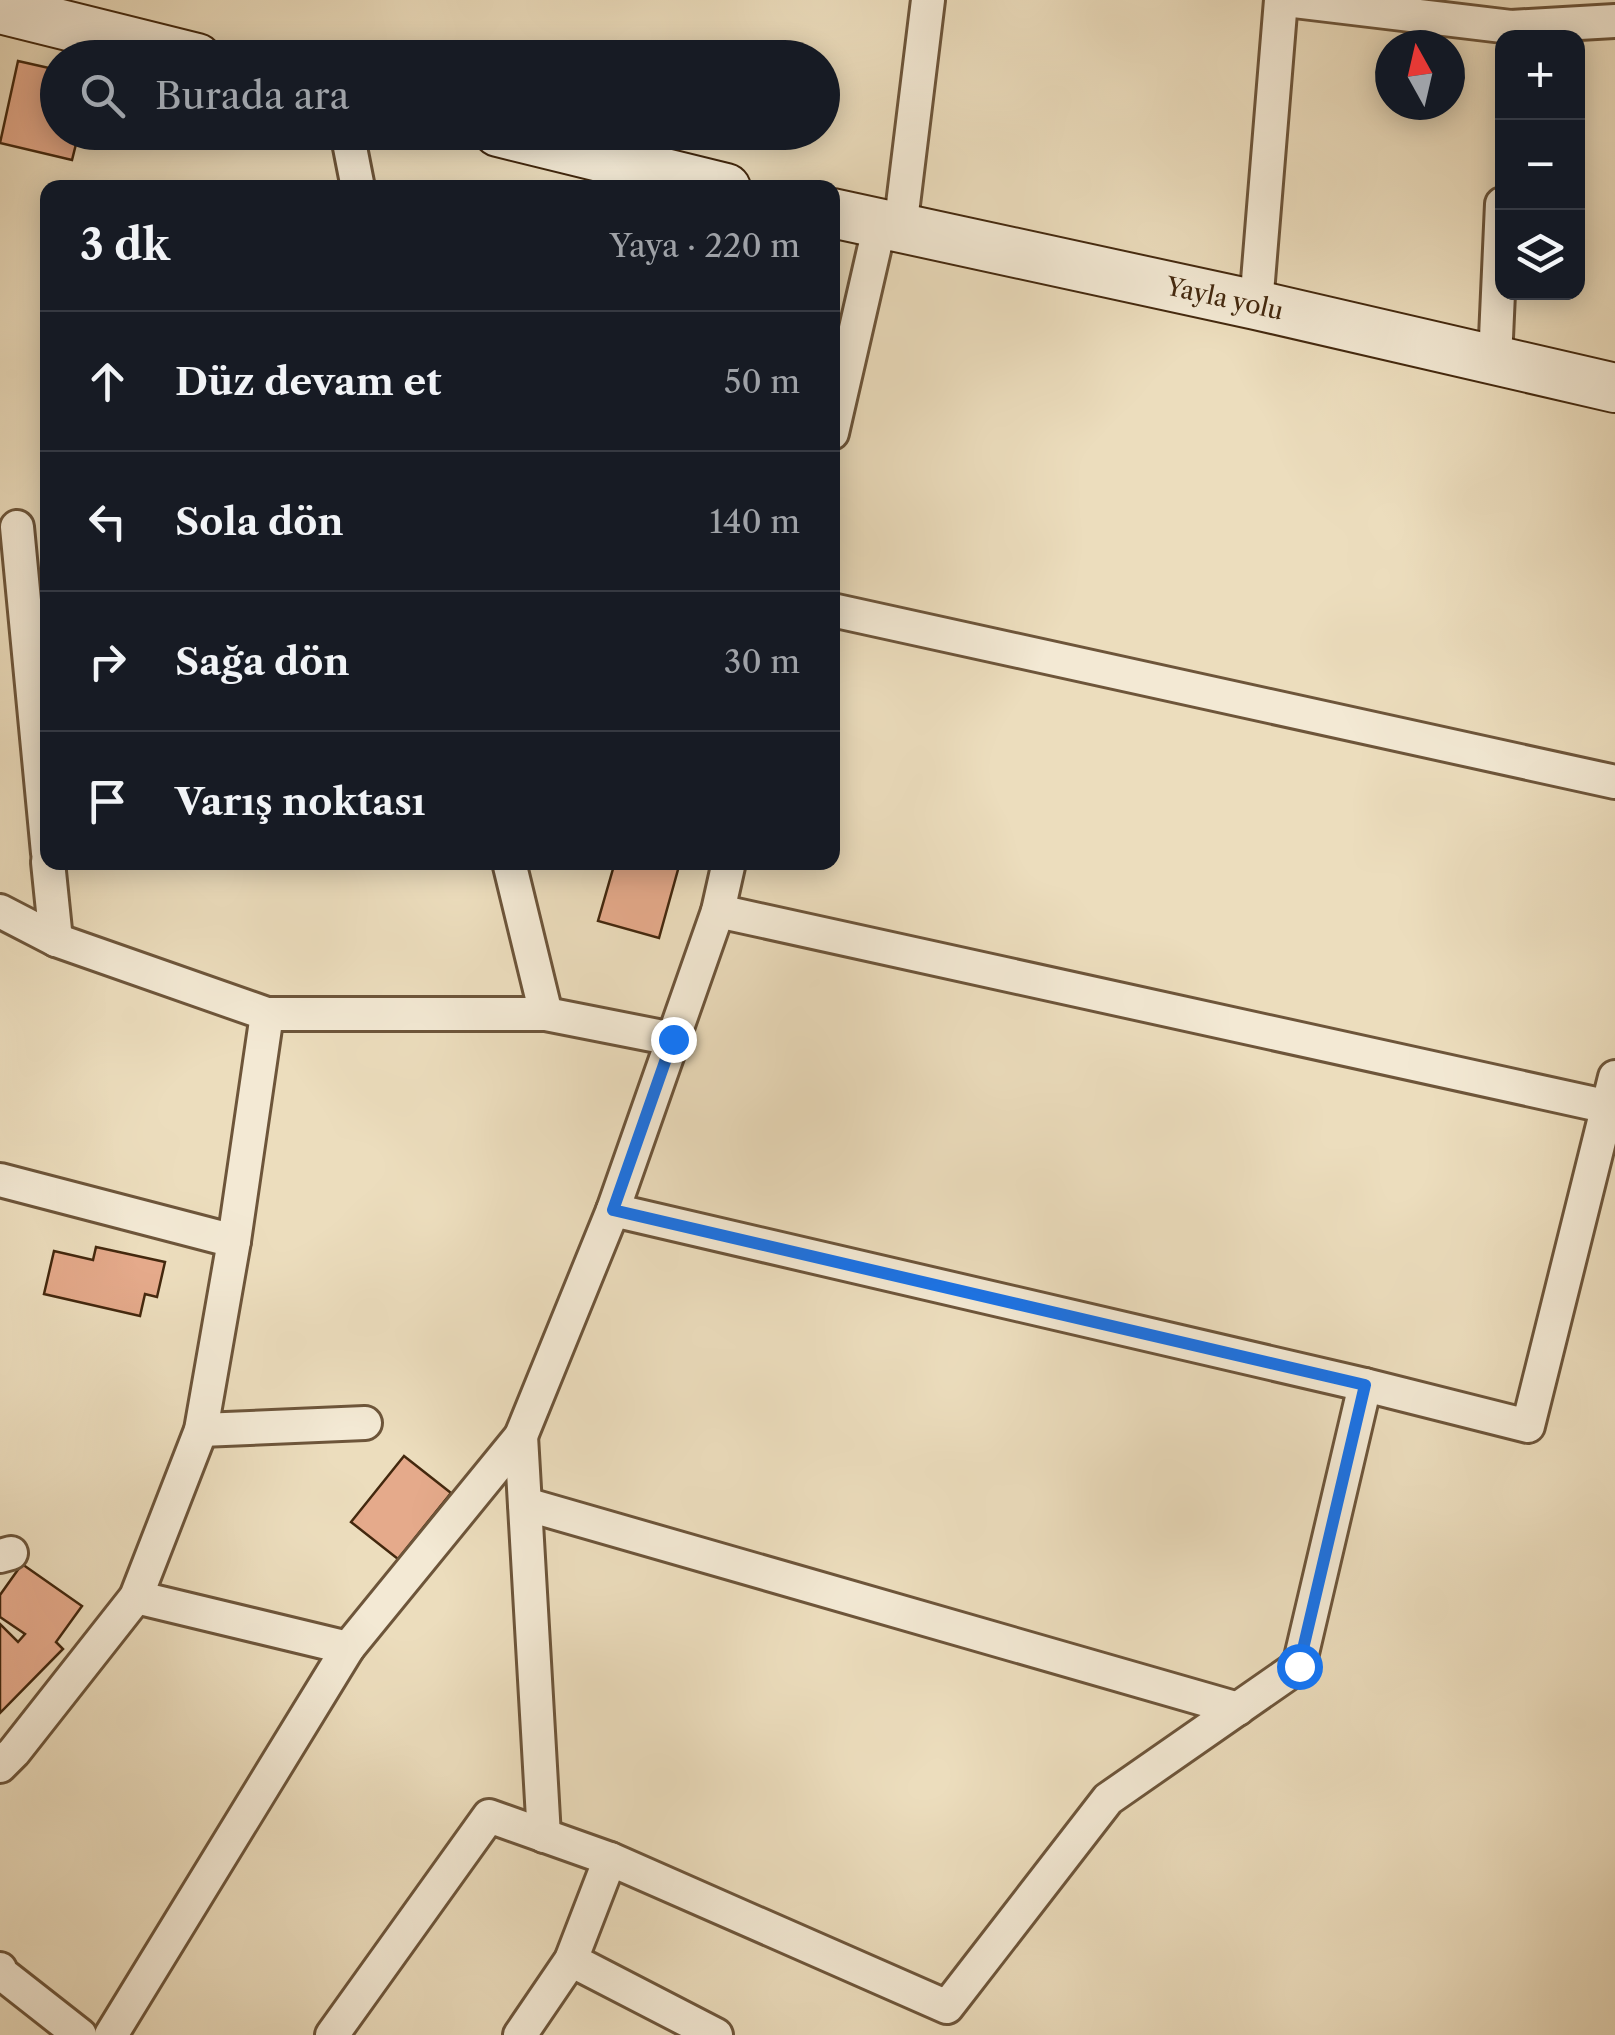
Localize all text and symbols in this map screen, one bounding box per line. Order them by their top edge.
north arrow [1375,30,1465,120]
map controls [1495,30,1585,300]
button: + [1495,30,1585,120]
search box [40,40,840,150]
icon: search [75,68,130,123]
text: Burada ara [155,72,350,119]
button: − [1495,120,1585,210]
button: layers [1495,210,1585,300]
text: 3 dk [80,219,170,271]
text: Yaya · 220 m [609,226,800,265]
street label: Yayla yolu [1162,270,1287,326]
icon: ahead [80,354,135,409]
text: Düz devam et [175,358,441,405]
text: 50 m [724,362,800,401]
icon: left [80,494,135,549]
text: Sola dön [175,498,343,545]
text: 140 m [709,502,800,541]
icon: right [80,634,135,689]
text: Sağa dön [175,638,350,685]
text: 30 m [724,642,800,681]
icon: arrive [80,774,135,829]
text: Varış noktası [175,778,425,825]
route end [651,1017,697,1063]
route start [1277,1644,1323,1690]

